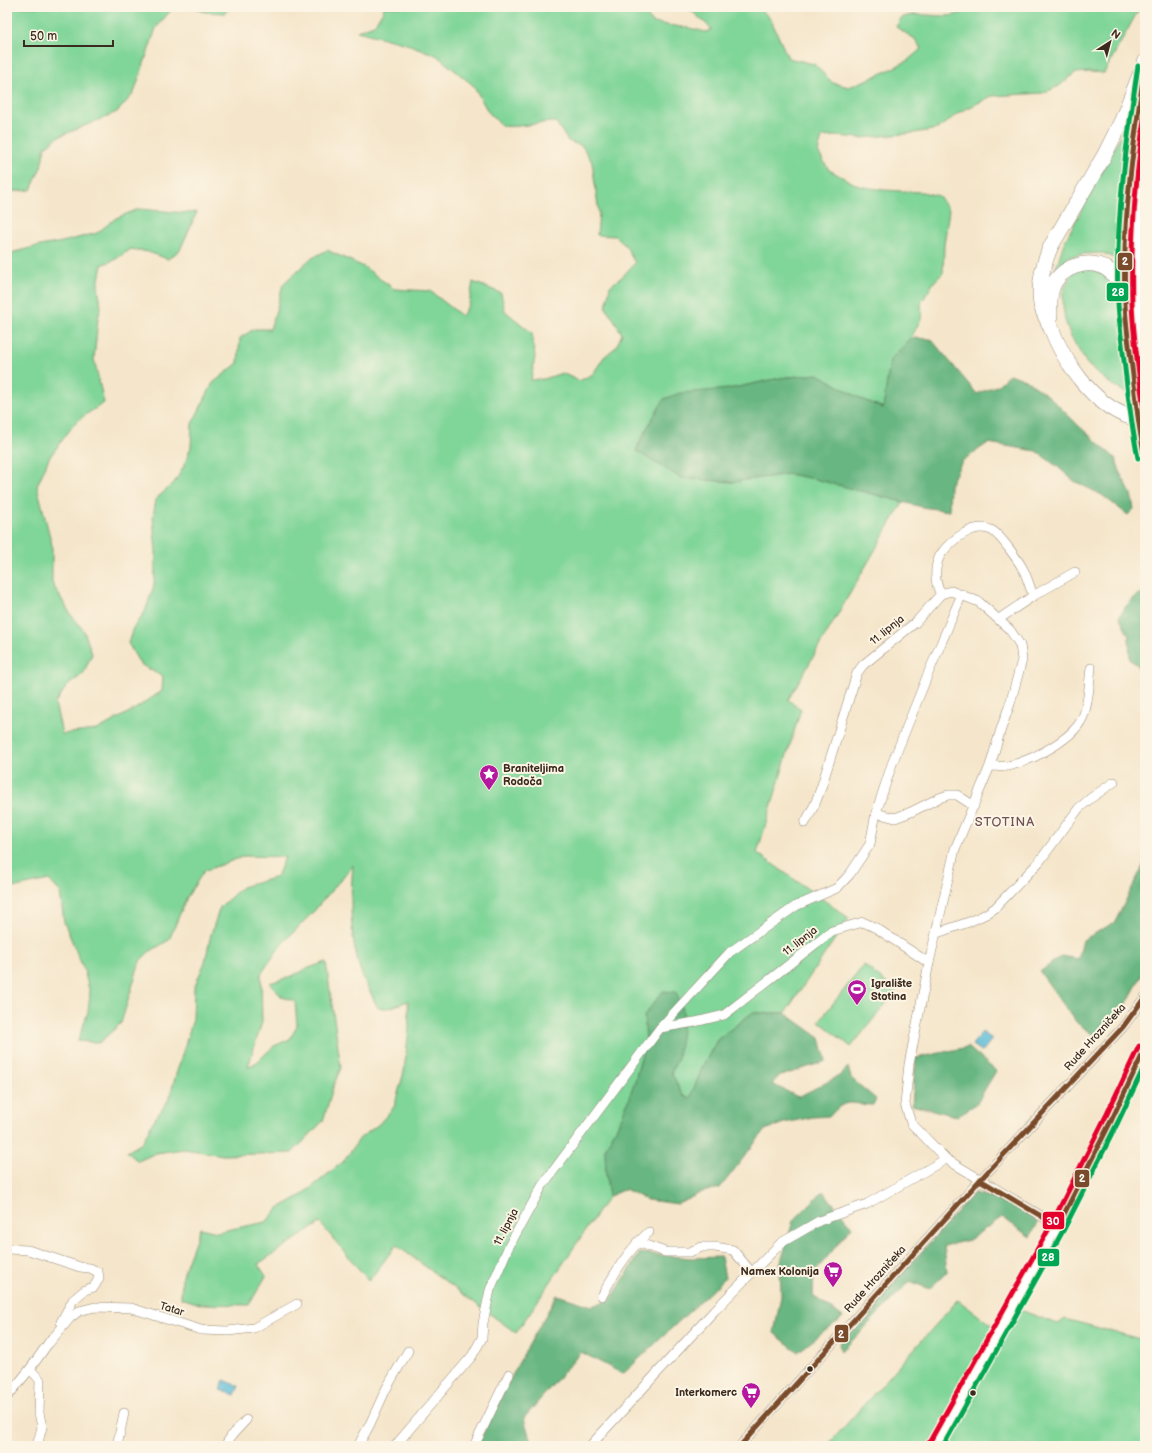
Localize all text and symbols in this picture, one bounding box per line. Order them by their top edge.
scale bar [24,22,113,48]
north arrow [1090,22,1130,62]
text: N [1108,27,1123,42]
text: 50 m [30,29,57,44]
line badge: 2 [1117,252,1133,271]
text: 2 [1122,255,1129,268]
line badge: 28 [1106,282,1129,302]
text: 28 [1111,286,1125,299]
street label: 11. lipnja [867,612,907,648]
place label: Braniteljima Rodoča [503,762,564,788]
place icon: Braniteljima Rodoča [478,763,500,791]
district label: STOTINA [975,814,1035,830]
street label: 11. lipnja [780,924,820,958]
place label: Igralište Stotina [871,977,912,1003]
sports icon: Igralište Stotina [846,978,868,1006]
street label: Rude Hrozničeka [1062,1001,1128,1073]
line badge: 2 [1074,1169,1090,1188]
text: 2 [1079,1172,1086,1185]
street label: 11. lipnja [491,1206,521,1248]
line badge: 30 [1042,1211,1065,1230]
text: 30 [1046,1215,1060,1228]
street label: Rude Hrozničeka [842,1243,908,1315]
line badge: 28 [1037,1248,1060,1267]
text: 28 [1041,1251,1055,1264]
supermarket icon: Namex Kolonija [822,1260,844,1288]
place label: Namex Kolonija [741,1265,819,1278]
street label: Tatar [158,1299,187,1319]
line badge: 2 [834,1324,849,1343]
text: 2 [838,1328,845,1341]
unlabelled marker [805,1364,815,1374]
supermarket icon: Interkomerc [740,1381,762,1409]
place label: Interkomerc [675,1386,737,1399]
unlabelled marker [968,1388,978,1398]

